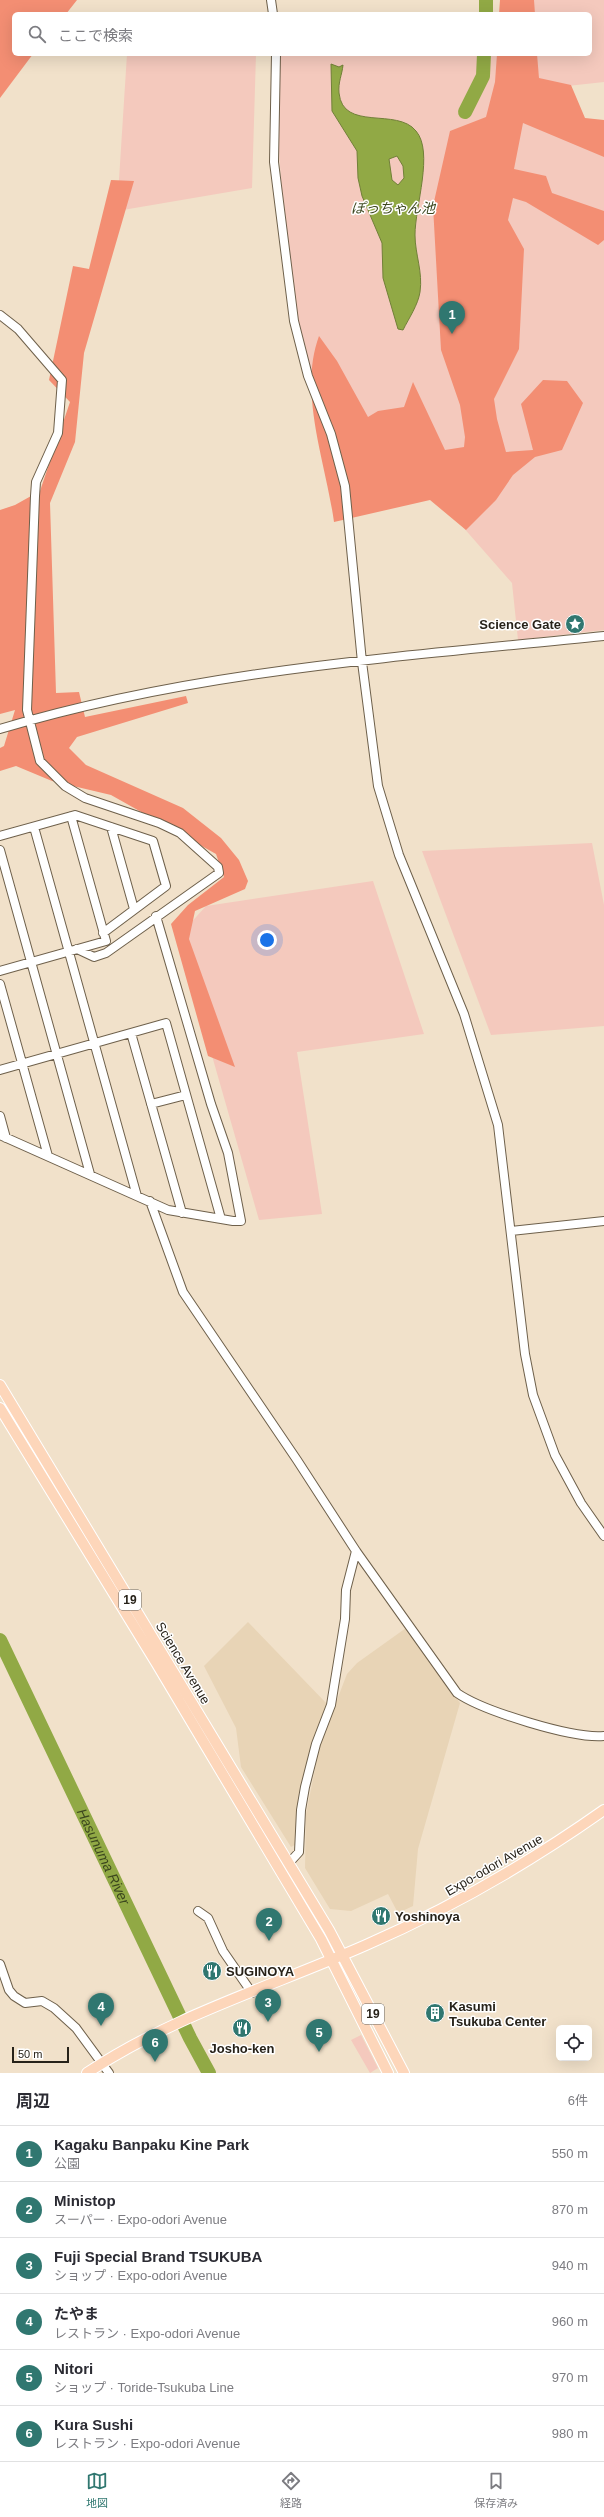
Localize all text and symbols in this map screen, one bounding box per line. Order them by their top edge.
search box [12,12,592,56]
icon: search [26,23,48,45]
text: ここで検索 [58,27,133,44]
water label: ぽっちゃん池 [351,200,437,216]
pin: 1 [439,301,465,334]
place icon: Science Gate [564,613,586,635]
place label: Science Gate [479,617,561,632]
your location [257,930,277,950]
road number: 19 [119,1590,141,1610]
street label: Science Avenue [153,1619,213,1707]
water label: Hasunuma River [74,1806,134,1908]
street label: Expo-odori Avenue [443,1831,545,1899]
restaurant icon: Yoshinoya [370,1905,392,1927]
pin: 2 [256,1908,282,1941]
place label: Yoshinoya [395,1909,461,1924]
restaurant icon: SUGINOYA [201,1960,223,1982]
place label: SUGINOYA [226,1964,295,1979]
pin: 3 [255,1989,281,2022]
pin: 4 [88,1993,114,2026]
place label: Kasumi Tsukuba Center [449,1999,546,2029]
building icon: Kasumi Tsukuba Center [424,2002,446,2024]
road number: 19 [362,2004,384,2024]
restaurant icon: Josho-ken [231,2017,253,2039]
pin: 5 [306,2019,332,2052]
map controls [556,2025,592,2061]
button: locate [556,2025,592,2061]
pin: 6 [142,2029,168,2062]
place label: Josho-ken [209,2041,275,2056]
scale bar [12,2045,69,2064]
text: 50 m [18,2048,42,2060]
text: 周辺 [16,2092,50,2111]
text: 6件 [568,2093,588,2108]
text: Kagaku Banpaku Kine Park [54,2136,249,2153]
text: 1 [25,2146,33,2161]
text: 550 m [552,2146,588,2161]
text: 公園 [54,2156,80,2171]
text: Ministop [54,2192,116,2209]
text: 2 [25,2202,33,2217]
text: 870 m [552,2202,588,2217]
text: スーパー · Expo-odori Avenue [54,2212,227,2227]
text: Fuji Special Brand TSUKUBA [54,2248,262,2265]
text: 3 [25,2258,33,2273]
text: 940 m [552,2258,588,2273]
text: ショップ · Expo-odori Avenue [54,2268,227,2283]
text: たやま [54,2305,99,2322]
text: 4 [25,2314,33,2329]
text: 960 m [552,2314,588,2329]
text: レストラン · Expo-odori Avenue [54,2326,240,2341]
text: Nitori [54,2360,93,2377]
text: 5 [25,2370,33,2385]
text: 970 m [552,2370,588,2385]
text: ショップ · Toride-Tsukuba Line [54,2380,234,2395]
text: Kura Sushi [54,2416,133,2433]
text: 6 [25,2426,33,2441]
text: 980 m [552,2426,588,2441]
text: レストラン · Expo-odori Avenue [54,2436,240,2451]
tab: 地図 [86,2470,108,2510]
tab: 経路 [280,2470,302,2510]
tab: 保存済み [474,2470,518,2510]

